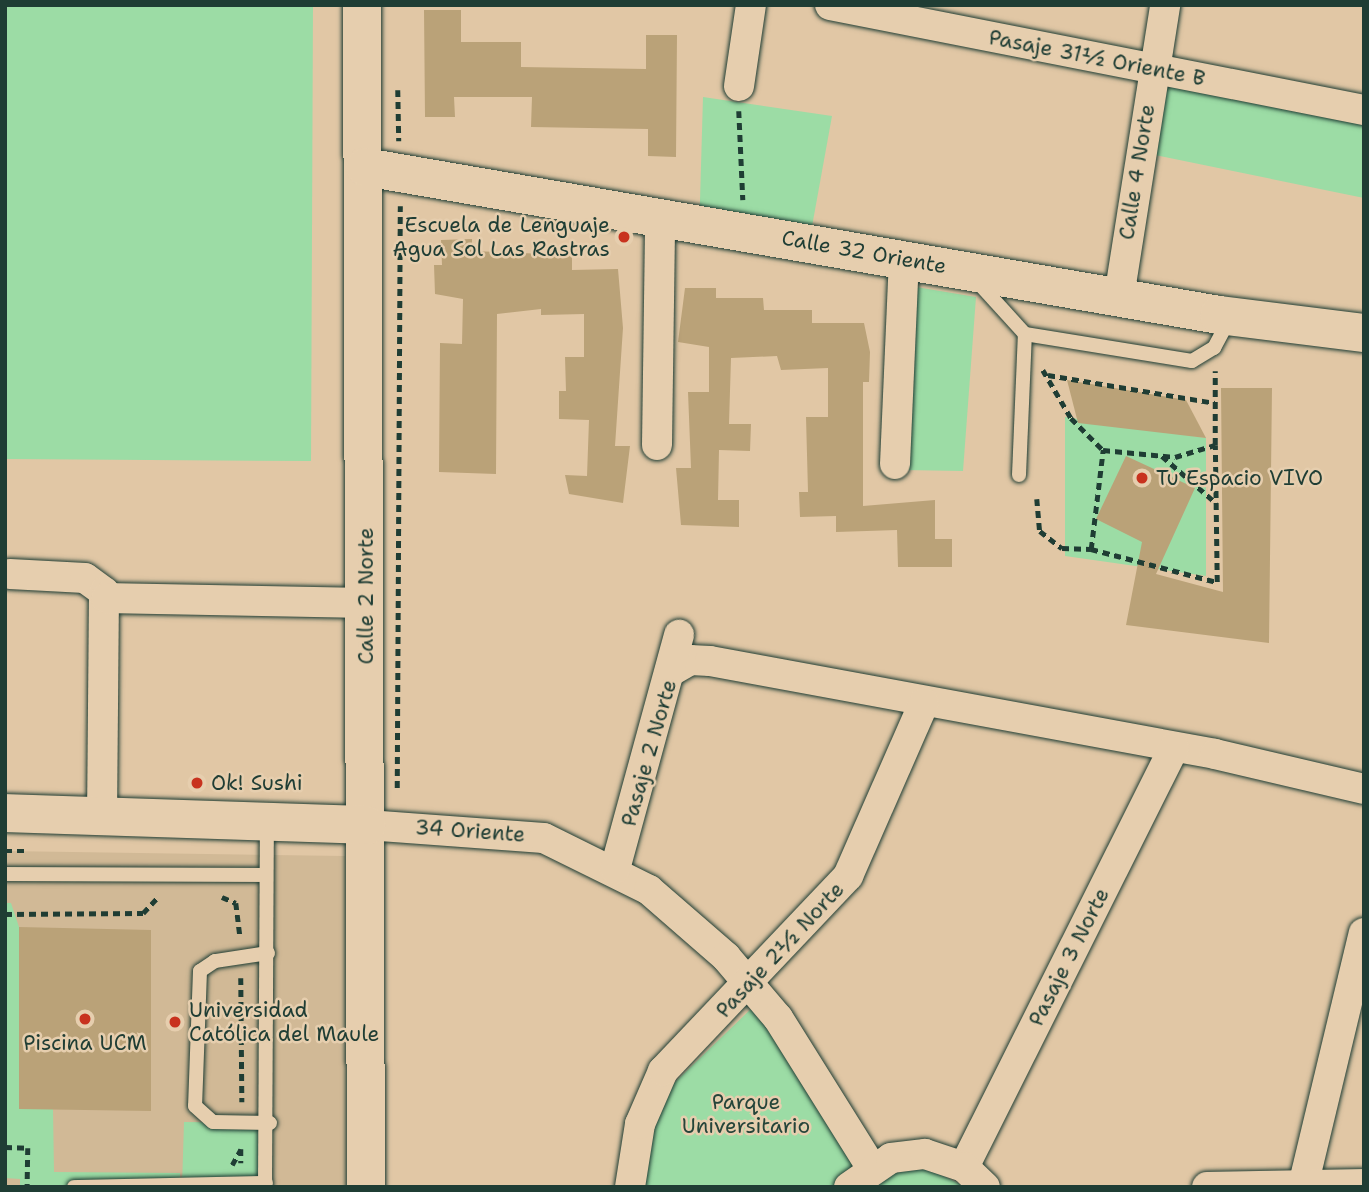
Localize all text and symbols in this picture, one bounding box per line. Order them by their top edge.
street label: Pasaje 31½ Oriente B [987,25,1207,91]
street label: Calle 4 Norte [1114,102,1160,242]
place label: Escuela de Lenguaje Agua Sol Las Rastras [392,212,610,262]
street label: Calle 32 Oriente [780,225,948,279]
marker: Escuela de Lenguaje Agua Sol Las Rastras [616,229,632,245]
place label: Tu Espacio VIVO [1156,465,1323,491]
marker: Tu Espacio VIVO [1134,470,1150,486]
street label: Calle 2 Norte [353,528,379,664]
street label: Pasaje 2 Norte [616,677,682,829]
place label: Ok! Sushi [211,770,303,796]
marker: Ok! Sushi [189,775,205,791]
street label: 34 Oriente [414,815,526,847]
street label: Pasaje 2½ Norte [711,877,849,1023]
street label: Pasaje 3 Norte [1023,884,1115,1030]
place label: Universidad Católica del Maule [189,997,379,1047]
marker: Piscina UCM [77,1011,93,1027]
marker: Universidad Católica del Maule [167,1014,183,1030]
place label: Piscina UCM [23,1030,147,1056]
park label: Parque Universitario [682,1089,810,1139]

